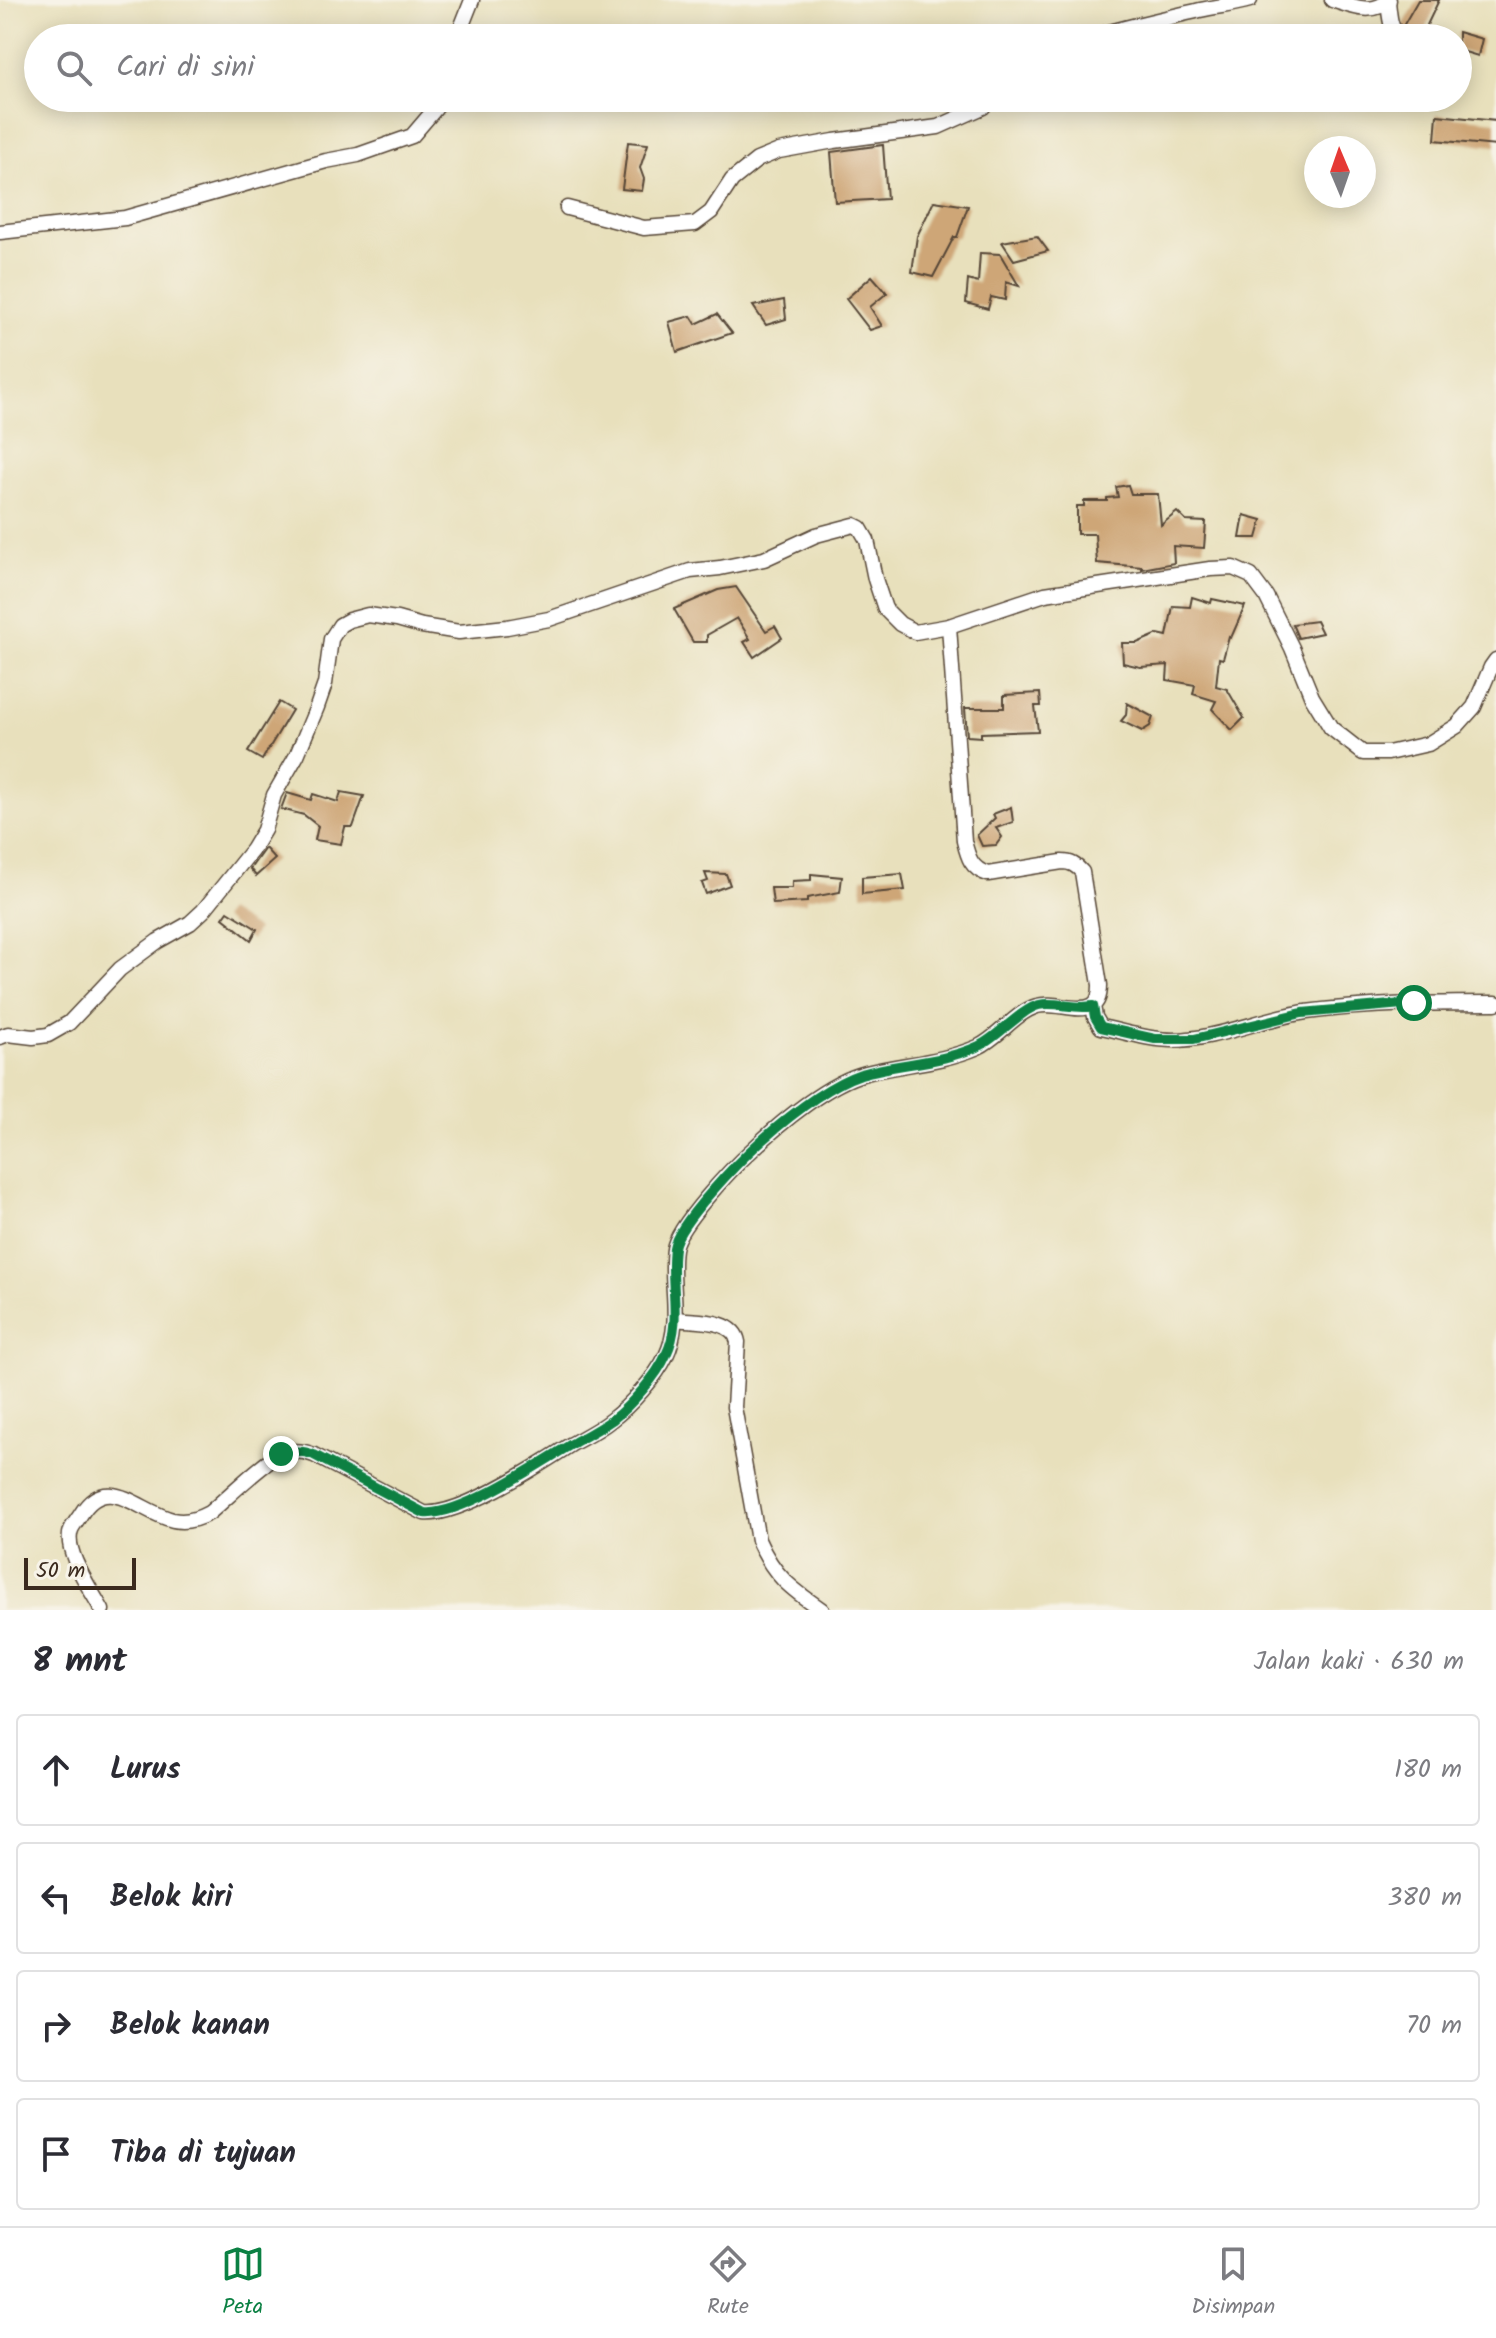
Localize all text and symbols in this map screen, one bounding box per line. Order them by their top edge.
search box [24,24,1472,112]
text: Cari di sini [116,44,254,92]
icon: search [52,46,96,90]
north arrow [1304,136,1376,208]
route start [1396,985,1432,1021]
route end [263,1436,299,1472]
scale bar [24,1554,136,1590]
text: 50 m [36,1554,85,1589]
text: 8 mnt [32,1635,127,1689]
text: Jalan kaki · 630 m [1254,1641,1464,1683]
text: Lurus [110,1746,180,1794]
icon: ahead [34,1748,78,1792]
text: 180 m [1394,1749,1462,1791]
text: Belok kiri [110,1874,233,1922]
icon: left [34,1876,78,1920]
text: 380 m [1387,1877,1462,1919]
text: Belok kanan [110,2002,270,2050]
icon: right [34,2004,78,2048]
text: 70 m [1406,2005,1462,2047]
text: Tiba di tujuan [110,2130,296,2178]
icon: arrive [34,2132,78,2176]
tab: Peta [221,2242,265,2325]
tab: Rute [706,2242,750,2325]
tab: Disimpan [1191,2242,1275,2325]

